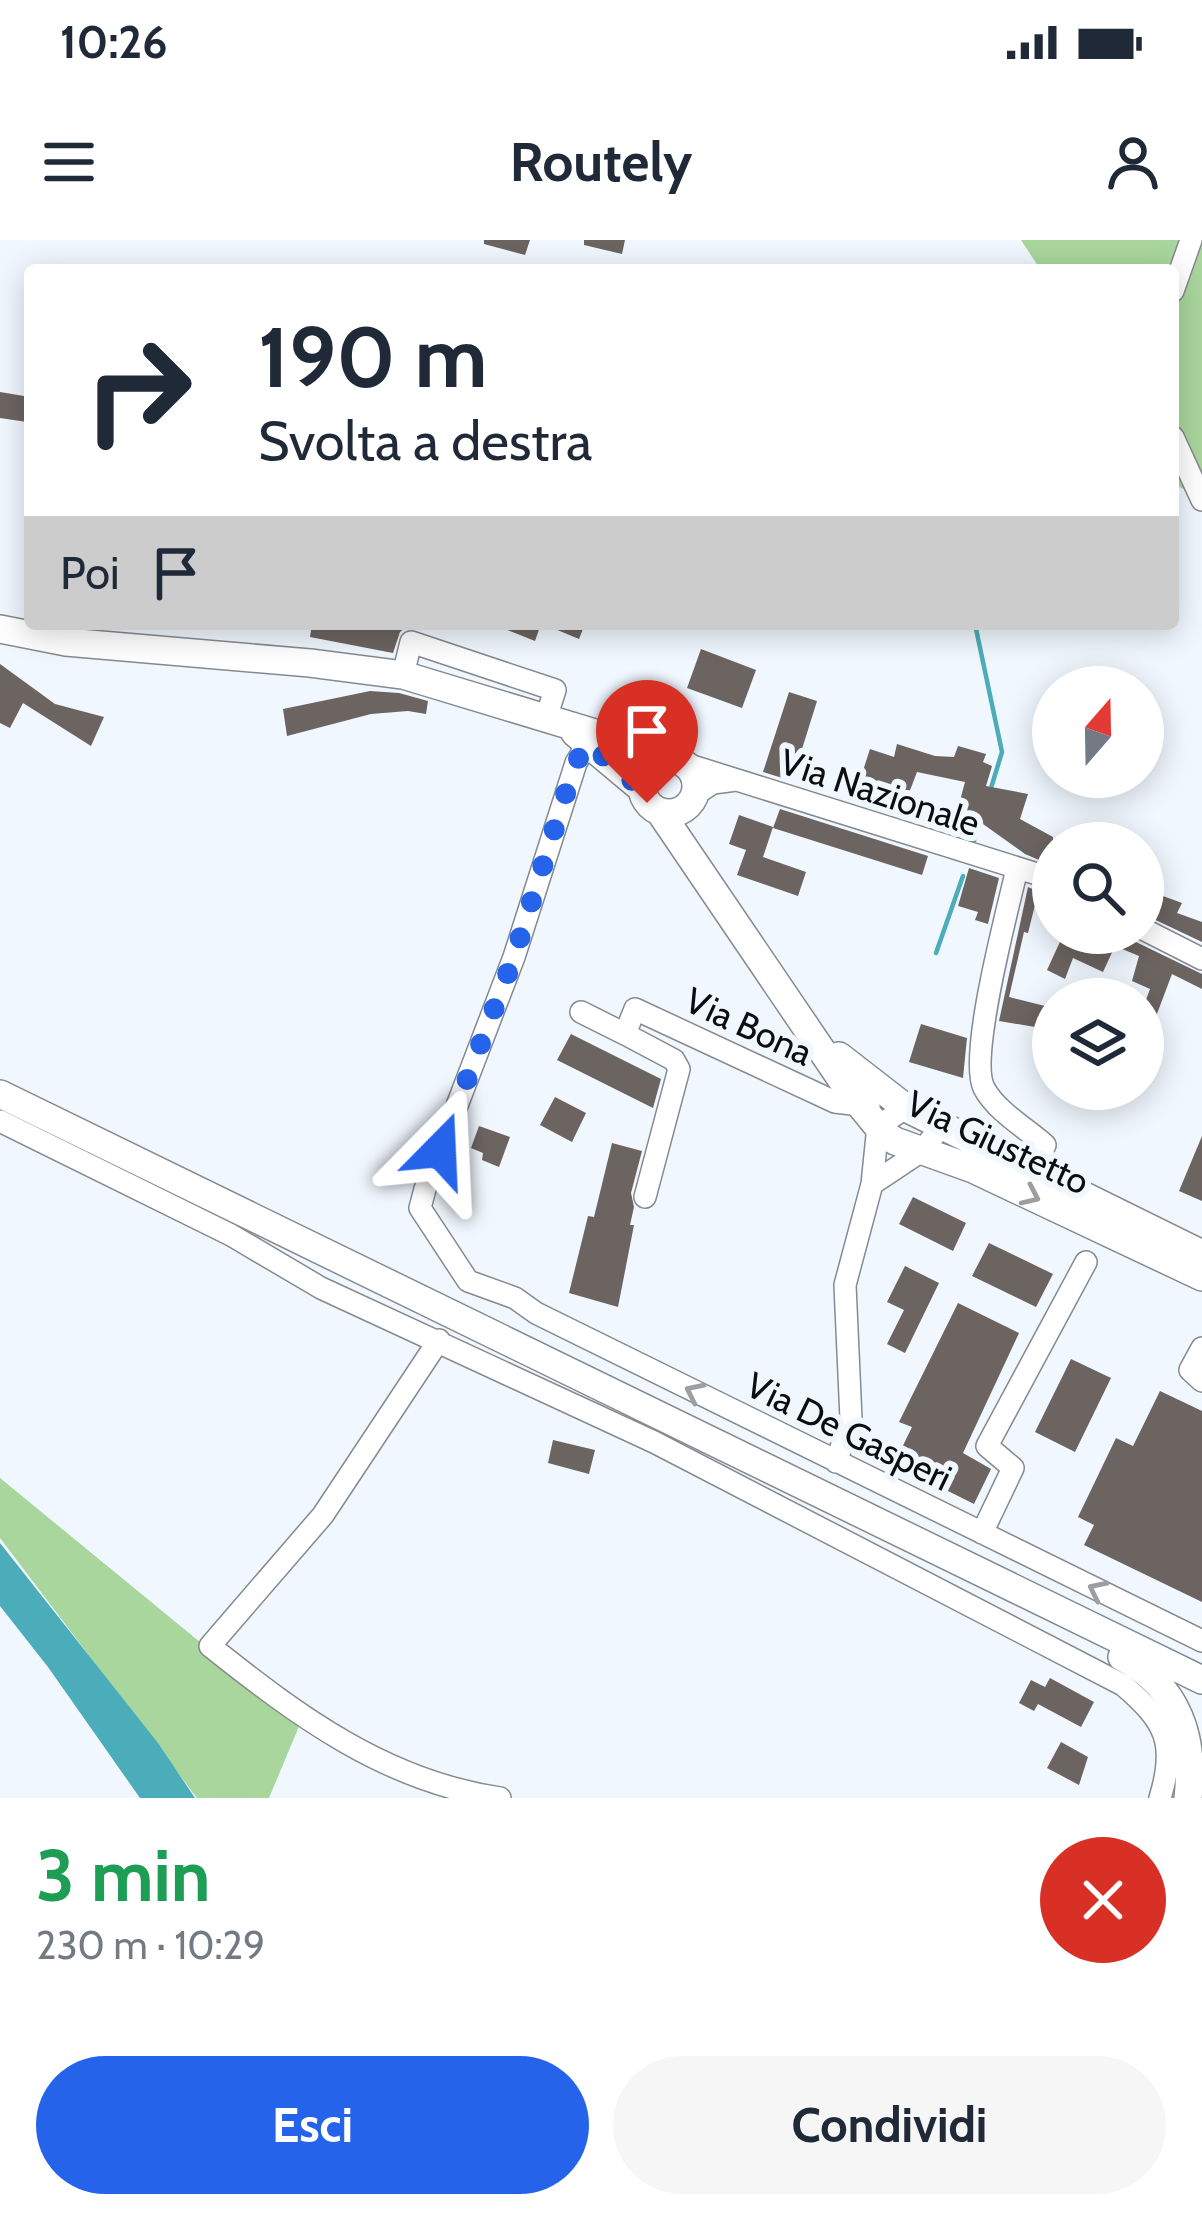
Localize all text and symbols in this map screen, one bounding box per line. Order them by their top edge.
text: 10:26 [60,15,167,69]
icon: menu [36,129,102,195]
text: Routely [510,129,692,195]
icon: person [1100,129,1166,195]
text: 190 m [258,306,487,408]
icon: right [60,312,216,468]
text: Svolta a destra [258,408,592,474]
icon: arrive [143,540,209,606]
text: Poi [60,546,119,600]
north arrow [1032,666,1164,798]
map controls [1032,666,1164,1110]
pin [596,680,698,803]
icon: arrive [614,698,680,764]
street label: Via Nazionale [775,739,985,845]
button: search [1032,822,1164,954]
street label: Via Bona [678,977,820,1075]
button: layers [1032,978,1164,1110]
street label: Via Giustetto [900,1081,1096,1203]
position arrow [377,1087,503,1213]
one-way arrow [1019,1182,1040,1205]
street label: Via De Gasperi [739,1362,959,1500]
one-way arrow [685,1382,706,1406]
one-way arrow [1088,1580,1109,1604]
text: 3 min [36,1832,211,1919]
button: close [1040,1837,1166,1963]
text: 230 m · 10:29 [36,1921,265,1969]
button: Esci [36,2056,589,2194]
button: Condividi [613,2056,1166,2194]

